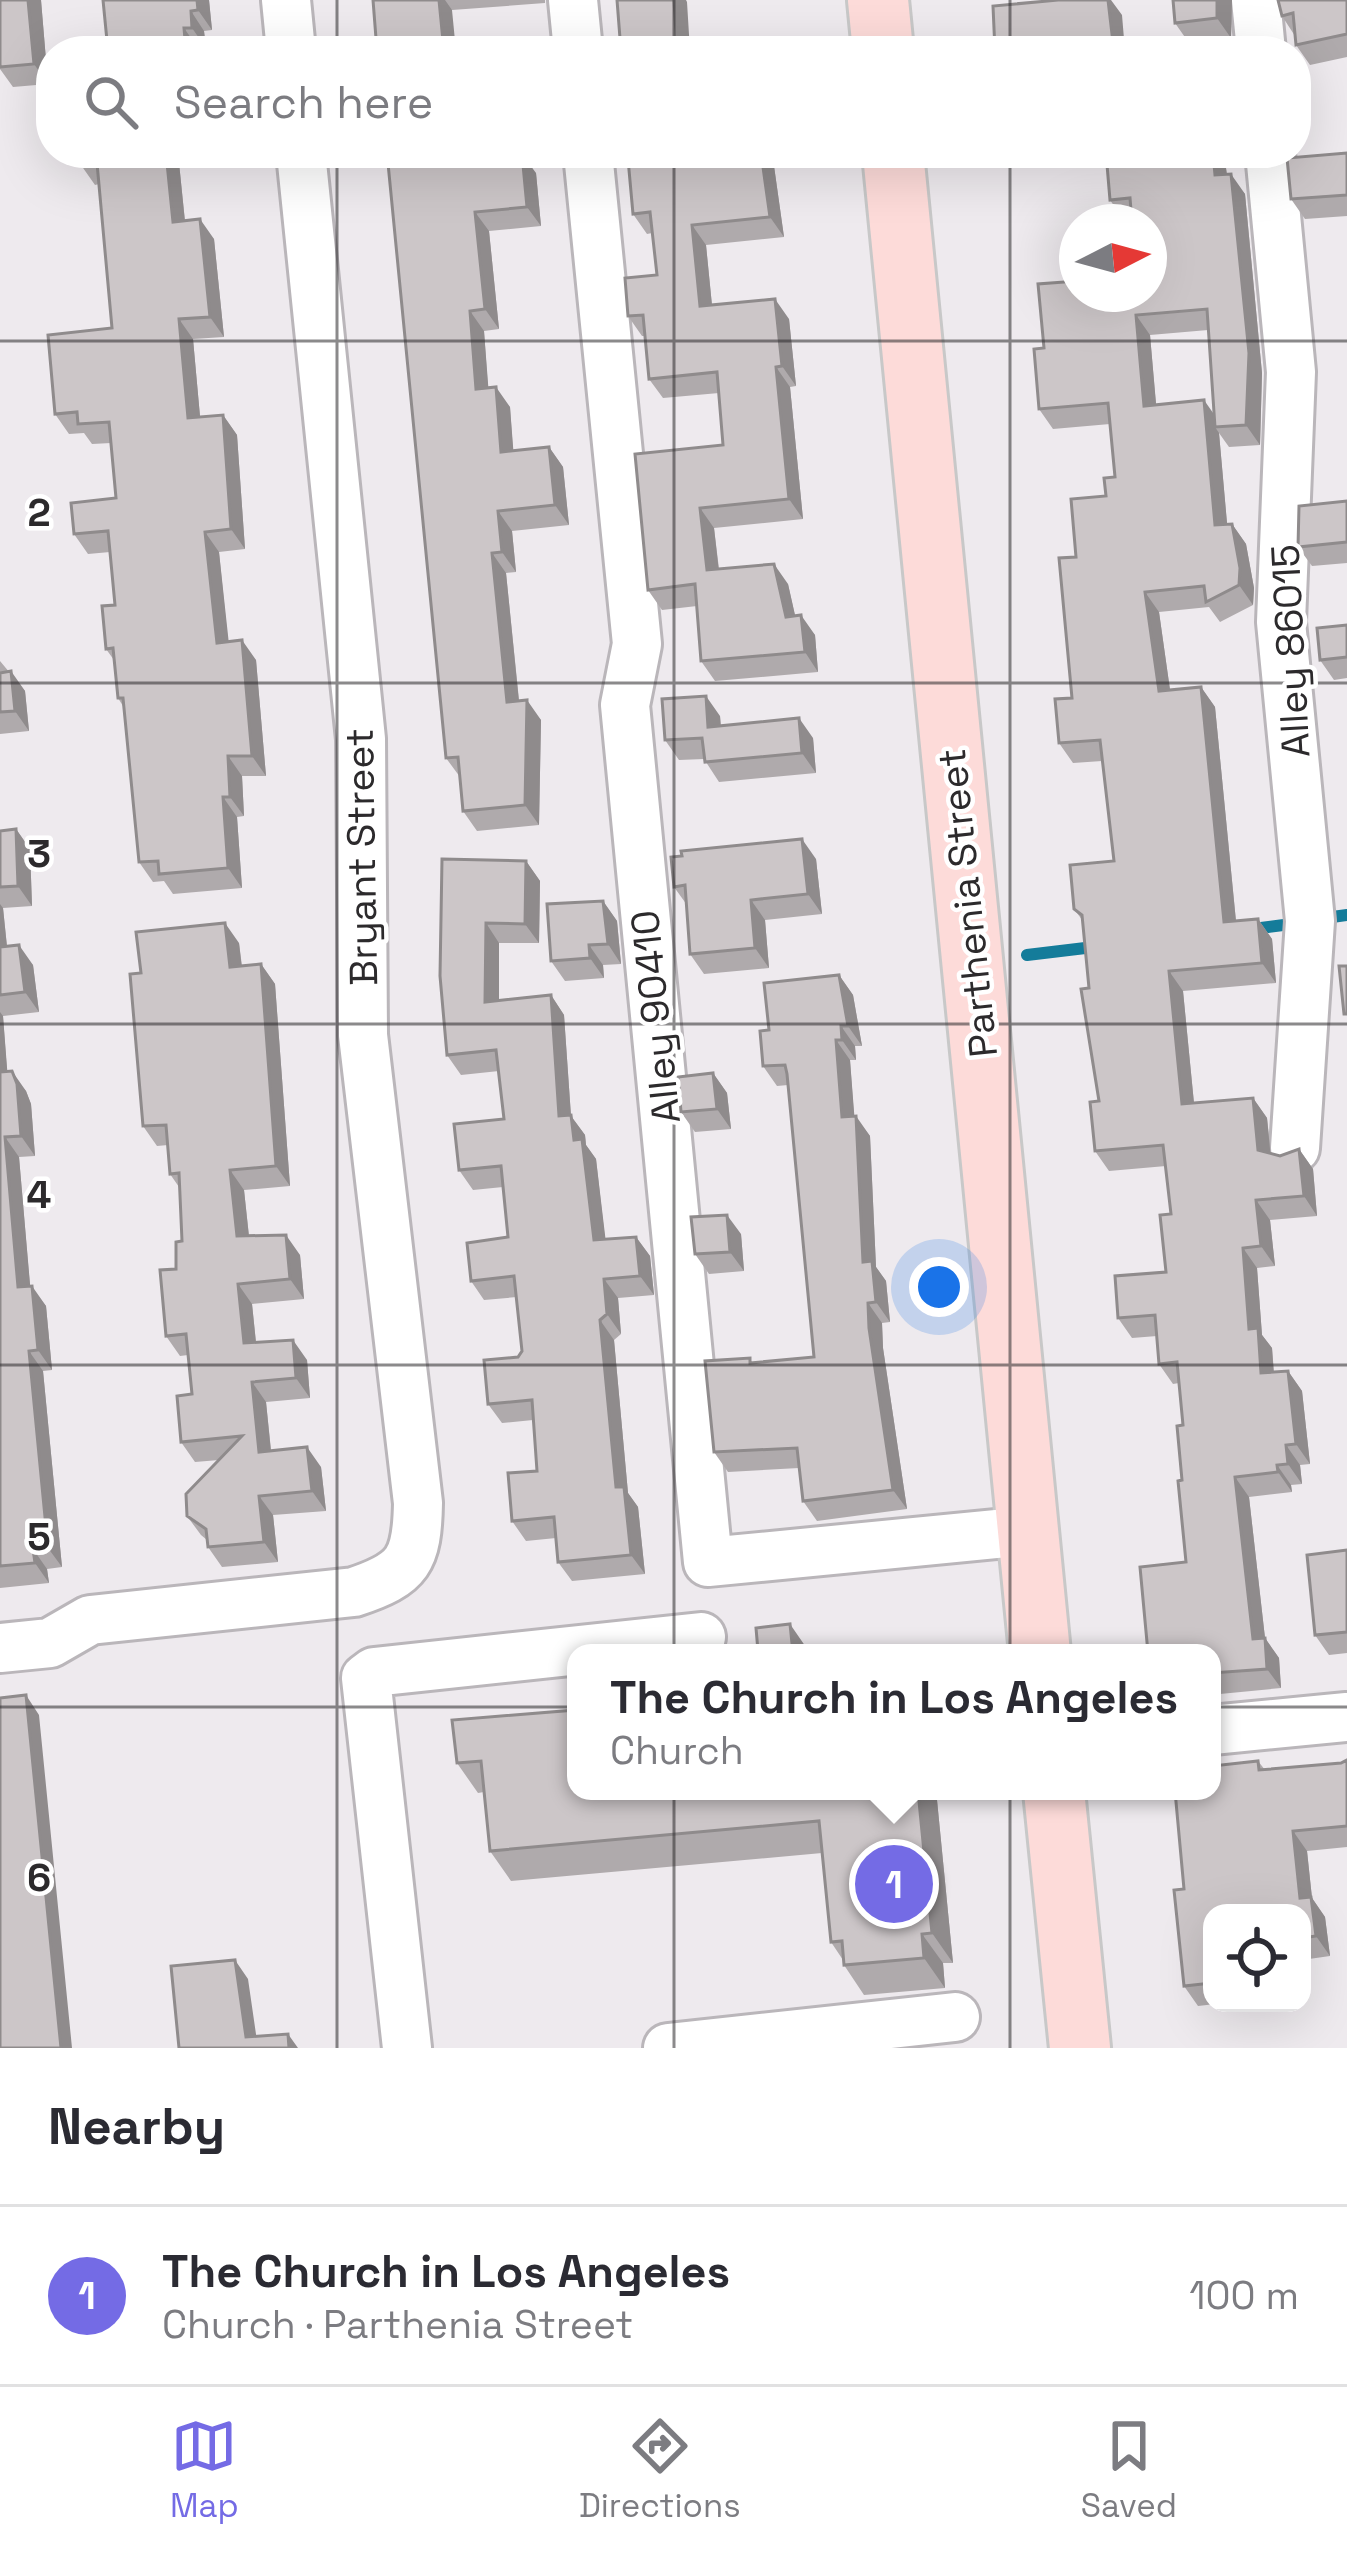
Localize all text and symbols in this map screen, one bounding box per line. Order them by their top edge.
search box [36,36,1311,168]
icon: search [78,69,144,135]
text: Search here [174,74,433,131]
north arrow [1059,204,1167,312]
text: 2 [27,488,51,537]
street label: Alley 86015 [1260,543,1321,759]
street label: Bryant Street [335,728,388,986]
street label: Parthenia Street [927,746,1008,1060]
text: 3 [27,829,51,878]
street label: Alley 90410 [620,908,691,1126]
text: 4 [27,1170,51,1219]
your location [909,1257,969,1317]
text: 5 [27,1512,51,1561]
popup [567,1644,1221,1800]
text: The Church in Los Angeles [610,1669,1178,1726]
text: Church [610,1726,744,1775]
pin: 1 [855,1839,933,1929]
text: 6 [27,1853,51,1902]
map controls [1203,1904,1311,2012]
button: locate [1203,1904,1311,2012]
text: Nearby [48,2094,225,2159]
text: The Church in Los Angeles [162,2243,730,2300]
text: 1 [78,2271,96,2320]
text: 100 m [1189,2271,1299,2320]
text: Church · Parthenia Street [162,2300,633,2349]
tab: Map [170,2413,239,2527]
tab: Directions [579,2413,741,2527]
tab: Saved [1081,2413,1177,2527]

